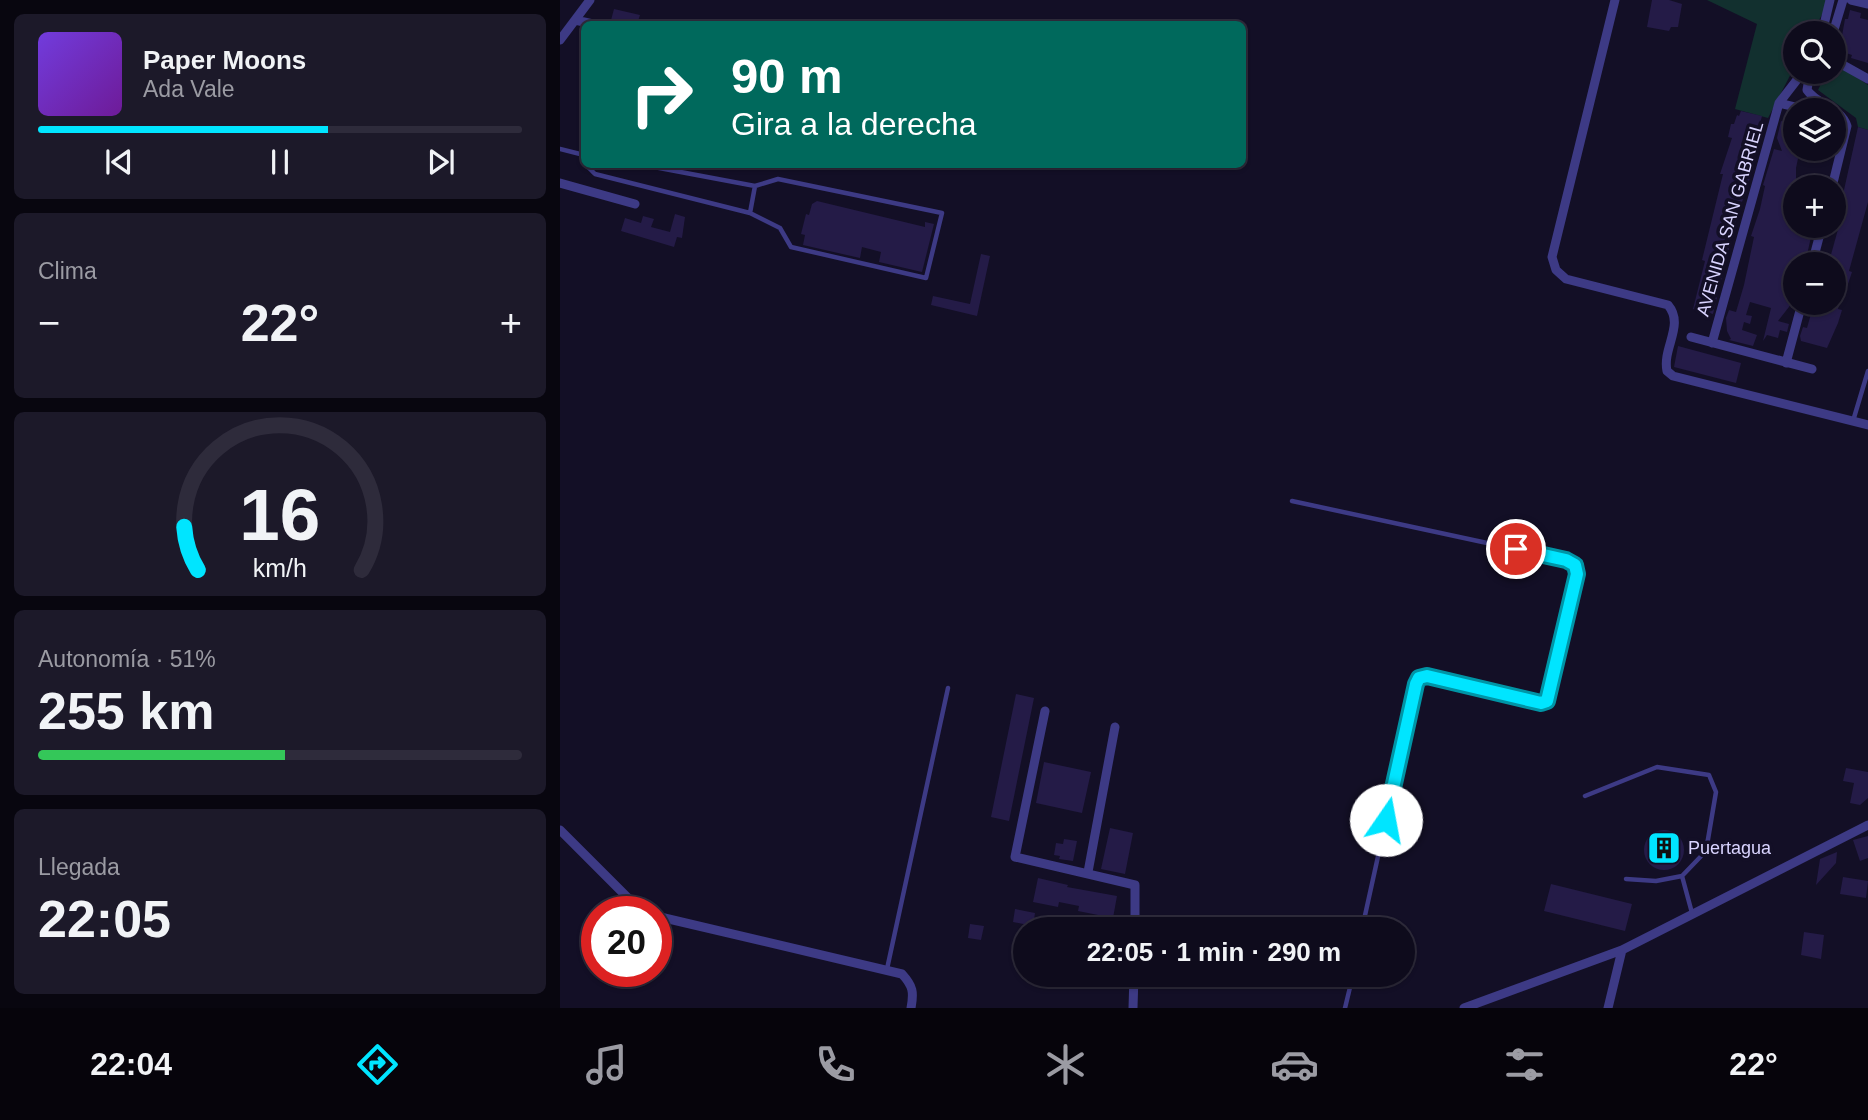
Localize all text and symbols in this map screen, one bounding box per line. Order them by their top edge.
map controls [1783,21,1846,315]
button: search [1783,21,1846,84]
text: Paper Moons [143,45,306,75]
icon: right [616,49,707,140]
text: 90 m [731,49,843,103]
text: Ada Vale [143,76,235,102]
button: layers [1783,98,1846,161]
text: Gira a la derecha [731,106,976,142]
street label: AVENIDA SAN GABRIEL [1693,119,1767,319]
icon: previous [100,143,138,181]
icon: pause [261,143,299,181]
icon: next [422,143,460,181]
button: + [1783,175,1846,238]
button: − [1783,252,1846,315]
text: Clima [38,258,97,284]
text: 22° [241,294,319,352]
text: − [38,302,60,344]
text: + [500,302,522,344]
text: 16 [240,474,320,555]
pin [1486,519,1546,579]
icon: arrive [1497,530,1535,568]
text: km/h [253,554,307,582]
text: Autonomía · 51% [38,646,216,672]
text: 255 km [38,682,214,740]
position arrow [1349,783,1423,857]
building icon: Puertagua [1645,829,1683,867]
place label: Puertagua [1688,838,1772,858]
text: Llegada [38,854,120,880]
text: 22:05 [38,890,171,948]
speed limit sign: 20 [581,896,672,987]
text: 22:05 · 1 min · 290 m [1087,937,1341,967]
icon: directions [353,1040,402,1089]
icon: music [582,1040,631,1089]
icon: phone [811,1040,860,1089]
icon: climate [1041,1040,1090,1089]
icon: car [1270,1040,1319,1089]
icon: filters [1500,1040,1549,1089]
text: 22:04 [90,1046,172,1082]
text: 22° [1729,1046,1778,1082]

